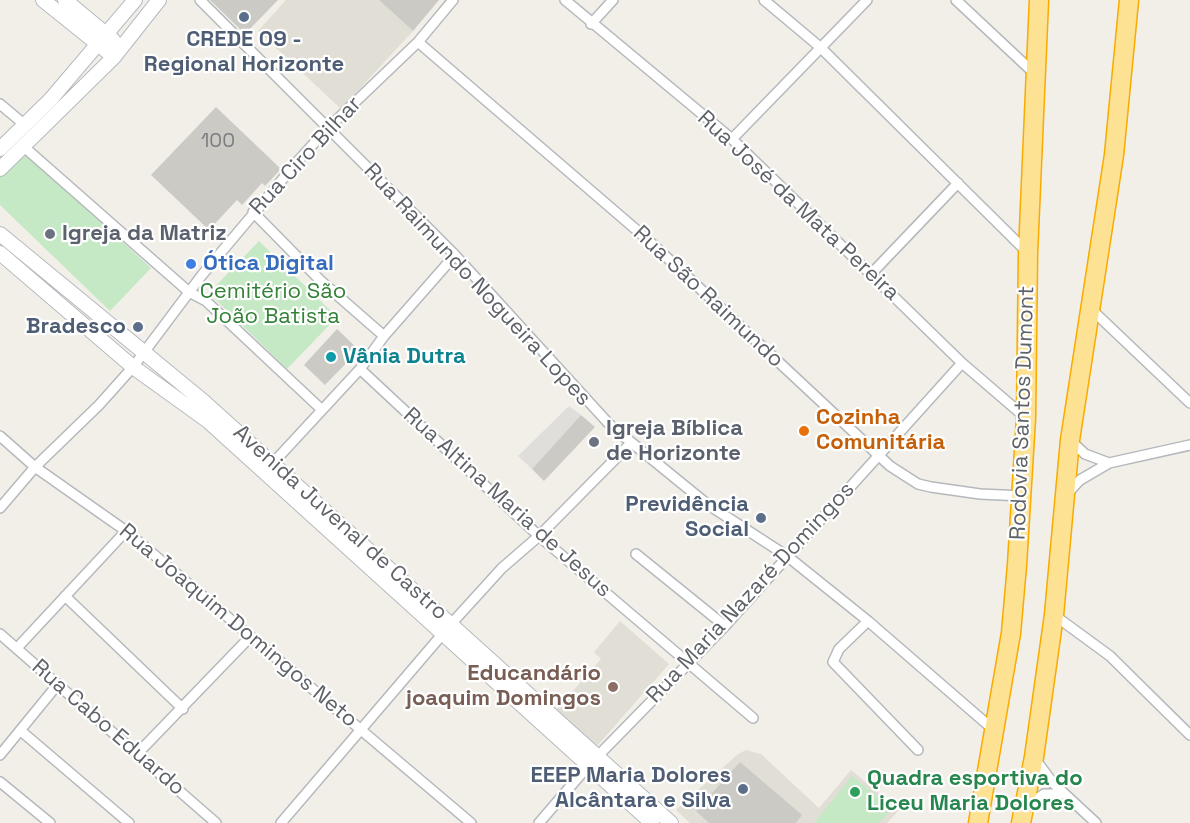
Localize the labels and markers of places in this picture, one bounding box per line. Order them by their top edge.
marker: CREDE 09 - Regional Horizonte [237,10,251,24]
place label: CREDE 09 - Regional Horizonte [144,27,344,78]
place label: Igreja da Matriz [62,221,227,247]
marker: Igreja da Matriz [43,227,57,241]
place label: Ótica Digital [203,251,334,277]
marker: Ótica Digital [184,257,198,271]
place label: Bradesco [26,314,126,340]
marker: Bradesco [131,320,145,334]
place label: Vânia Dutra [343,344,466,370]
marker: Vânia Dutra [324,350,338,364]
place label: Cozinha Comunitária [816,405,945,457]
place label: Igreja Bíblica de Horizonte [606,416,743,468]
marker: Cozinha Comunitária [797,424,811,438]
marker: Igreja Bíblica de Horizonte [587,435,601,449]
place label: Previdência Social [625,492,749,544]
marker: Previdência Social [754,511,768,525]
place label: Educandário joaquim Domingos [406,661,601,712]
marker: Educandário joaquim Domingos [606,680,620,694]
place label: EEEP Maria Dolores Alcântara e Silva [531,763,731,814]
place label: Quadra esportiva do Liceu Maria Dolores [867,766,1083,818]
marker: EEEP Maria Dolores Alcântara e Silva [736,782,750,796]
marker: Quadra esportiva do Liceu Maria Dolores [848,785,862,799]

